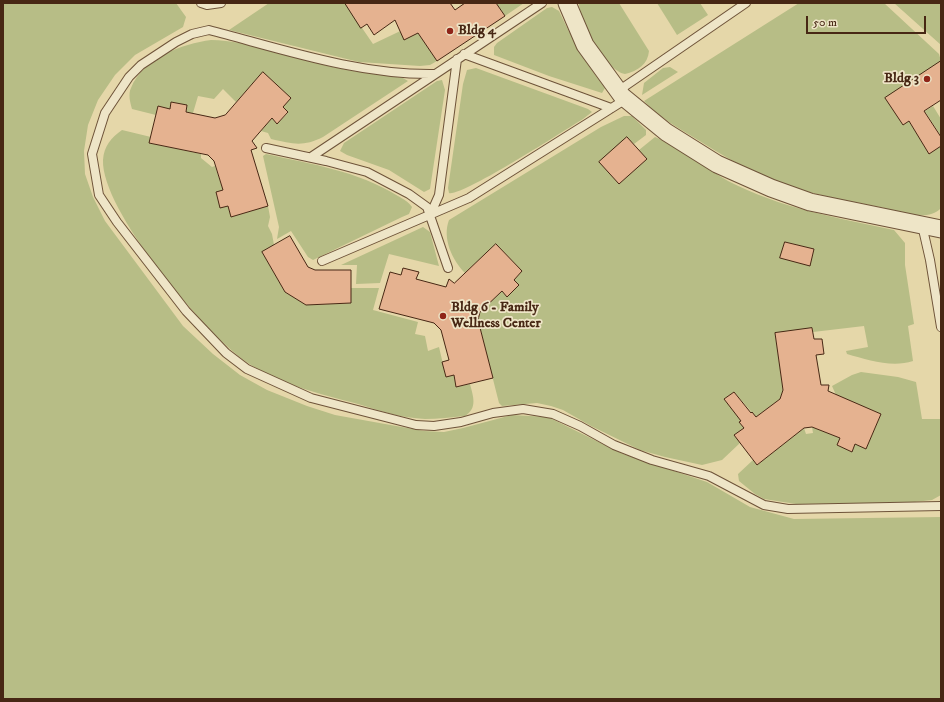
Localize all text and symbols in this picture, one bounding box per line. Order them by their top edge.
scale bar [808,8,928,34]
text: 50 m [813,15,837,30]
place label: Bldg 4 [458,23,496,39]
marker: Bldg 4 [445,26,455,36]
place label: Bldg 3 [884,71,919,87]
marker: Bldg 3 [922,74,932,84]
place label: Bldg 6 - Family Wellness Center [451,300,541,332]
marker: Bldg 6 - Family Wellness Center [438,311,448,321]

